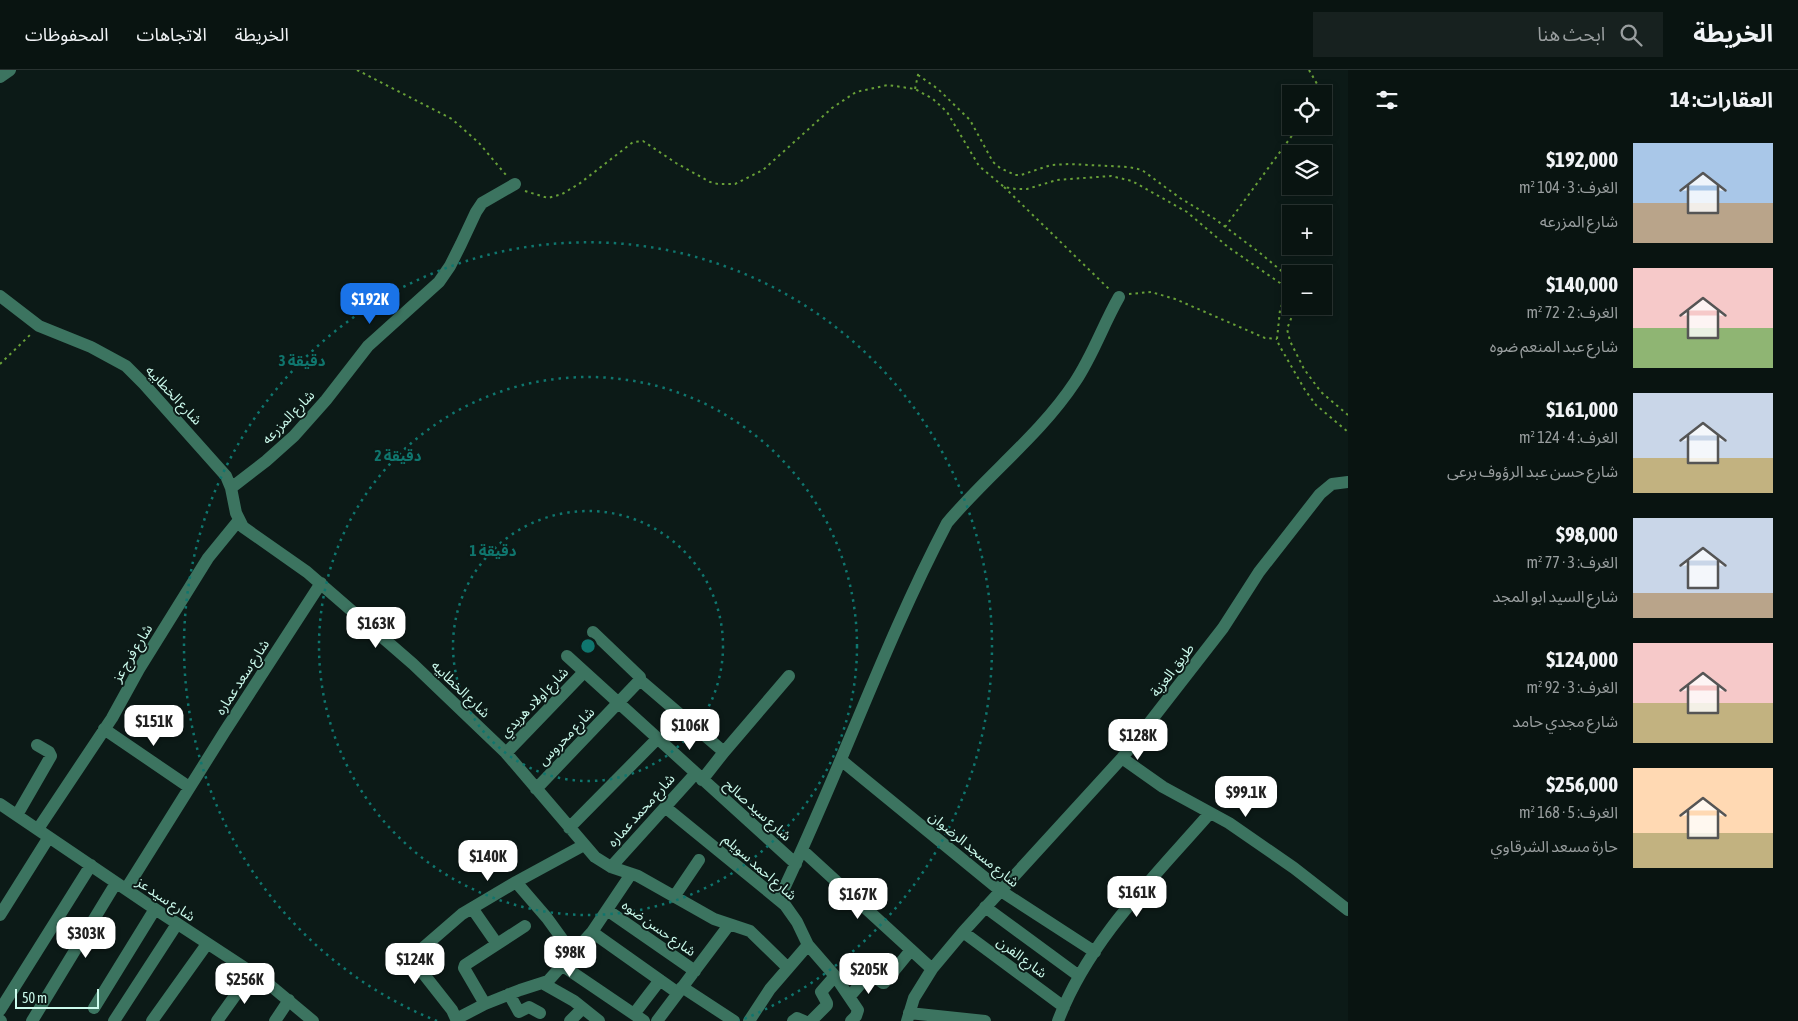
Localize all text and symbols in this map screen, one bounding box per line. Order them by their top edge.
search box [1313,12,1663,57]
text: الخريطة [1693,20,1773,47]
icon: search [1617,21,1645,49]
text: ابحث هنا [1537,23,1605,45]
text: المحفوظات [25,24,109,45]
text: الاتجاهات [137,24,207,45]
text: الخريطة [235,24,289,45]
map controls [1282,85,1332,315]
button: locate [1282,85,1332,135]
icon: filters [1373,86,1401,114]
text: العقارات: 14 [1670,87,1773,111]
button: layers [1282,145,1332,195]
text: $192,000 [1546,147,1618,171]
icon: home [1673,163,1733,223]
text: الغرف: 3 · 104 m² [1519,178,1618,196]
button: + [1282,205,1332,255]
text: شارع المزرعه [1540,212,1618,230]
button: − [1282,265,1332,315]
text: $140,000 [1546,272,1618,296]
pin: $192K [335,282,405,325]
icon: home [1673,288,1733,348]
text: $192K [351,290,389,308]
text: الغرف: 2 · 72 m² [1526,303,1618,321]
text: شارع عبد المنعم ضوه [1490,337,1618,355]
text: 3 دقيقة [279,352,326,369]
street label: شارع الخطابيه [140,362,205,430]
street label: شارع المزرعه [258,387,320,449]
text: $161,000 [1546,397,1618,421]
icon: home [1673,413,1733,473]
text: الغرف: 4 · 124 m² [1519,428,1618,446]
text: 2 دقيقة [375,447,422,464]
text: شارع حسن عبد الرؤوف برعى [1447,462,1618,480]
text: $98,000 [1556,522,1618,546]
icon: home [1673,538,1733,598]
text: 1 دقيقة [470,542,517,559]
text: الغرف: 3 · 77 m² [1526,553,1618,571]
text: شارع السيد ابو المجد [1493,587,1618,605]
pin: $163K [341,606,411,649]
text: $163K [357,614,395,632]
street label: شارع فرج عز [108,621,158,687]
street label: شارع سعد عماره [212,636,275,719]
centre of rings [579,637,597,655]
street label: طريق العزبة [1147,640,1199,701]
text: $124,000 [1546,647,1618,671]
street label: شارع الخطابيه [426,657,494,723]
icon: home [1673,663,1733,723]
street label: شارع اولاد هريدي [497,664,574,743]
text: الغرف: 3 · 92 m² [1526,678,1618,696]
pin: $151K [119,704,189,747]
street label: شارع محروس [534,704,600,770]
pin: $106K [655,708,725,751]
text: $151K [135,712,173,730]
text: شارع مجدي حامد [1512,712,1618,730]
text: $106K [671,716,709,734]
pin: $128K [1103,718,1173,761]
text: $128K [1119,726,1157,744]
street label: شارع محمد عماره [604,770,680,852]
text: $256,000 [1546,772,1618,796]
street label: شارع سيد صالح [719,776,795,846]
pin: $99.1K [1205,776,1287,818]
text: $99.1K [1226,783,1266,801]
icon: home [1673,788,1733,848]
text: الغرف: 5 · 168 m² [1519,803,1618,821]
street label: شارع مسجد الرضوان [924,808,1022,892]
street label: شارع احمد سويلم [718,831,800,906]
text: حارة مسعد الشرقاوي [1490,837,1618,855]
pin: $140K [453,840,523,882]
text: $140K [469,847,507,865]
street label: شارع سيد عز [131,873,198,927]
pin: $161K [1102,876,1172,918]
pin: $167K [823,878,893,920]
text: $161K [1118,883,1156,901]
text: $167K [839,885,877,903]
street label: شارع حسن ضوه [617,897,699,962]
pin: $303K [51,916,121,959]
text: $303K [67,924,105,942]
street label: شارع الفرن [992,933,1050,983]
pin: $98K [540,936,600,978]
pin: $124K [380,942,450,985]
text: $98K [555,943,585,961]
text: $124K [396,950,434,968]
pin: $205K [834,952,904,995]
text: $205K [850,960,888,978]
pin: $256K [210,962,280,1005]
text: $256K [226,970,264,988]
scale bar [15,986,99,1009]
text: 50 m [22,990,47,1006]

